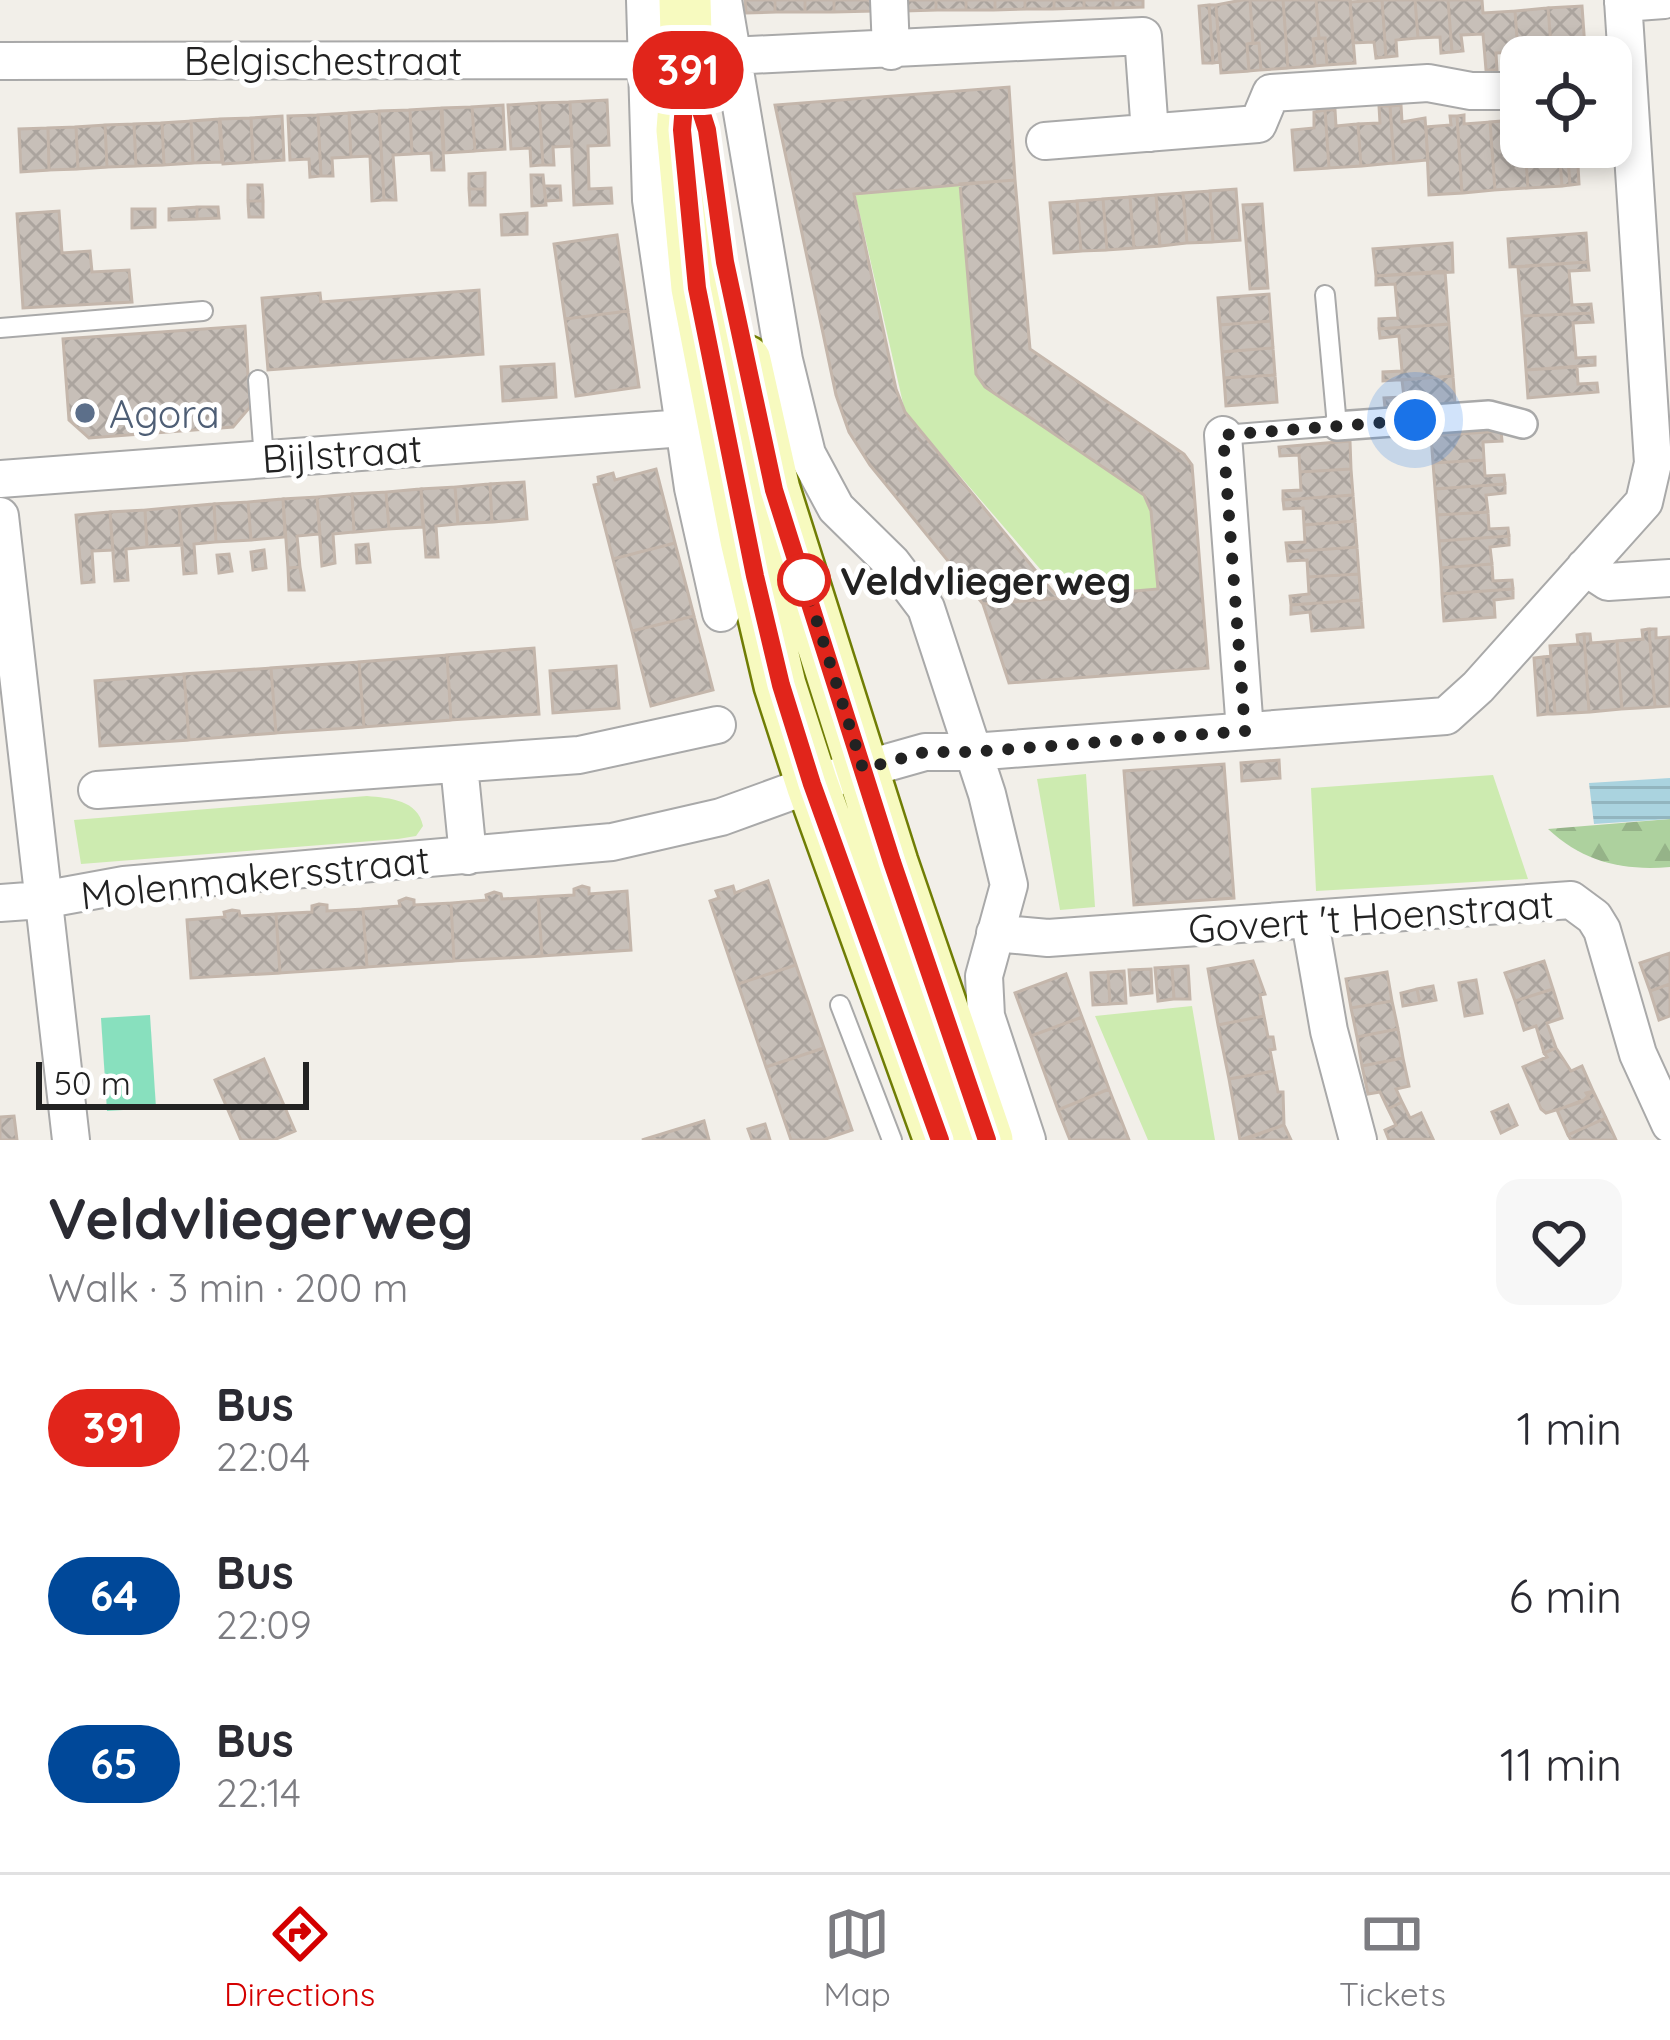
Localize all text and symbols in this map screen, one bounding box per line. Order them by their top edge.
line badge: 391 [619,31,757,109]
street label: Belgischestraat [184,36,462,85]
map controls [1500,36,1632,168]
button: locate [1500,36,1632,168]
text: 391 [657,43,719,96]
place label: Agora [109,389,220,438]
your location [1385,390,1445,450]
marker: Agora [72,400,98,426]
street label: Bijlstraat [260,423,424,483]
marker: Veldvliegerweg [779,555,829,605]
place label: Veldvliegerweg [840,556,1131,605]
street label: Molenmakersstraat [78,834,432,920]
street label: Govert 't Hoenstraat [1187,879,1555,953]
scale bar [36,1056,309,1109]
text: 50 m [54,1062,131,1103]
button: heart [1496,1179,1622,1305]
text: Veldvliegerweg [48,1182,474,1253]
text: Walk · 3 min · 200 m [48,1263,408,1312]
text: Bus [216,1376,294,1432]
text: 1 min [1516,1400,1622,1456]
text: 391 [83,1401,145,1454]
text: 22:04 [216,1432,310,1481]
text: Bus [216,1544,294,1600]
text: 6 min [1509,1568,1622,1624]
text: 64 [90,1569,138,1622]
text: 22:09 [216,1600,311,1649]
text: Bus [216,1712,294,1768]
text: 11 min [1500,1736,1622,1792]
text: 65 [90,1737,138,1790]
text: 22:14 [216,1768,301,1817]
tab: Directions [224,1901,375,2014]
tab: Map [823,1901,891,2014]
tab: Tickets [1339,1901,1446,2014]

